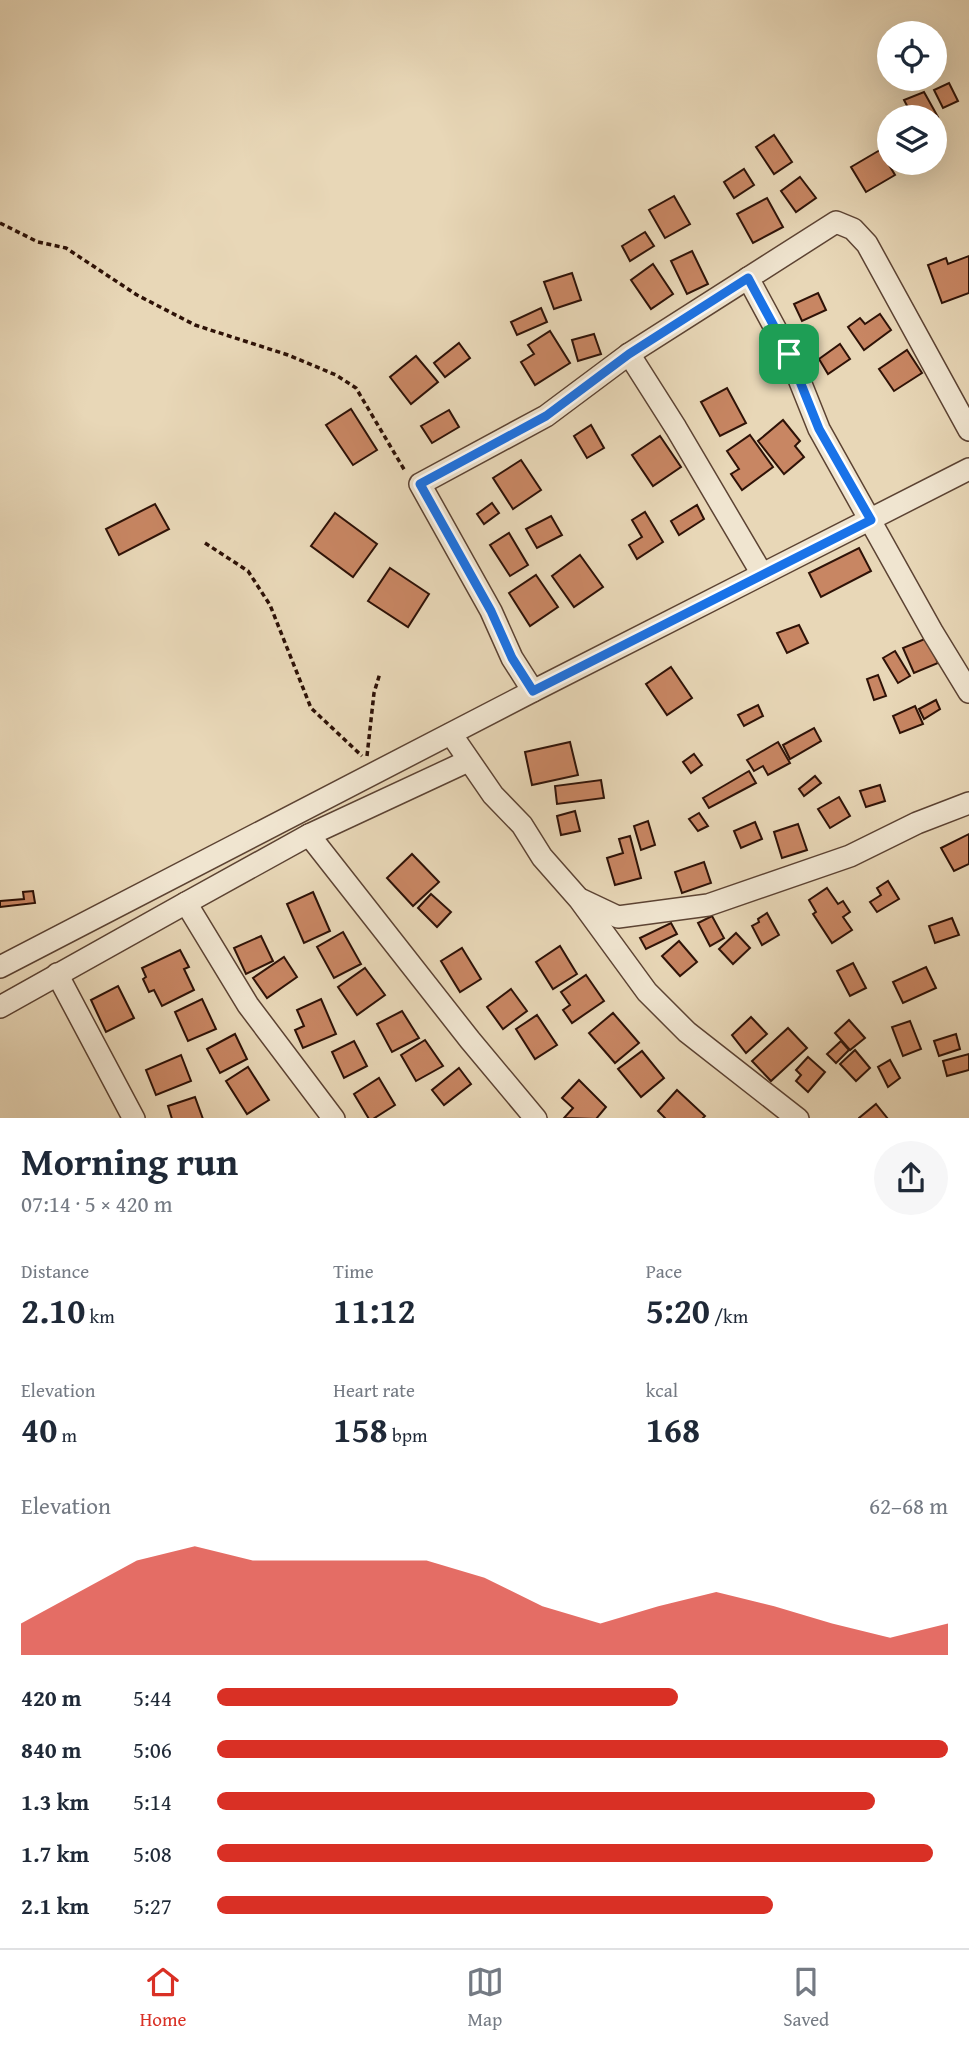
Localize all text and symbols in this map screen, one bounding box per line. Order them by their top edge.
map controls [877,21,947,175]
button: locate [877,21,947,91]
button: layers [877,105,947,175]
pin [759,324,819,384]
icon: arrive [770,335,808,373]
text: Morning run [21,1133,238,1189]
button: share [874,1141,948,1215]
text: 07:14 · 5 × 420 m [21,1187,173,1220]
text: Distance [21,1257,89,1285]
text: Time [333,1257,374,1285]
text: Pace [646,1257,682,1285]
text: 2.10 [21,1285,85,1336]
text: 11:12 [333,1285,416,1336]
text: 5:20 [646,1285,710,1336]
text: km [85,1302,115,1330]
text: /km [710,1302,748,1330]
text: Elevation [21,1376,95,1404]
text: Heart rate [333,1376,415,1404]
text: kcal [646,1376,678,1404]
text: 40 [21,1404,57,1455]
text: 158 [333,1404,388,1455]
text: 168 [646,1404,700,1455]
text: m [57,1421,77,1449]
text: bpm [388,1421,428,1449]
text: Elevation [21,1489,111,1522]
text: 62–68 m [869,1489,948,1522]
text: 420 m [21,1681,82,1714]
text: 5:44 [133,1681,172,1714]
text: 840 m [21,1733,82,1766]
text: 5:06 [133,1733,172,1766]
text: 1.3 km [21,1785,89,1818]
text: 5:14 [133,1785,172,1818]
text: 1.7 km [21,1837,89,1870]
text: 5:08 [133,1837,172,1870]
text: 2.1 km [21,1889,89,1922]
text: 5:27 [133,1889,172,1922]
tab: Home [140,1963,186,2033]
tab: Map [466,1963,504,2033]
tab: Saved [783,1963,829,2033]

